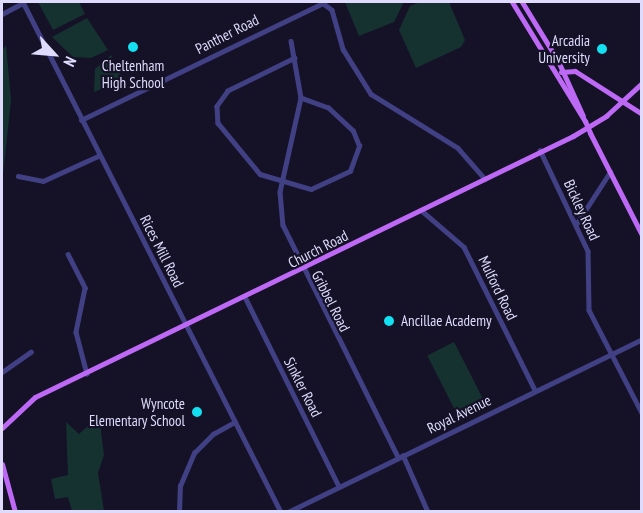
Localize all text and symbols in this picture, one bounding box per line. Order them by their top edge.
street label: Panther Road [192,10,262,58]
north arrow [24,24,84,84]
place label: Arcadia University [538,31,590,66]
marker: Cheltenham High School [126,40,140,54]
marker: Arcadia University [595,42,609,56]
text: N [59,54,81,70]
place label: Cheltenham High School [102,56,164,91]
street label: Bickley Road [560,177,604,243]
street label: Rices Mill Road [136,212,188,290]
street label: Church Road [285,226,351,272]
street label: Mulford Road [475,253,521,323]
street label: Gribbel Road [308,267,354,335]
place label: Ancillae Academy [401,312,492,330]
marker: Ancillae Academy [382,314,396,328]
street label: Sinkler Road [280,354,326,420]
street label: Royal Avenue [424,391,494,437]
place label: Wyncote Elementary School [88,394,185,429]
marker: Wyncote Elementary School [190,405,204,419]

